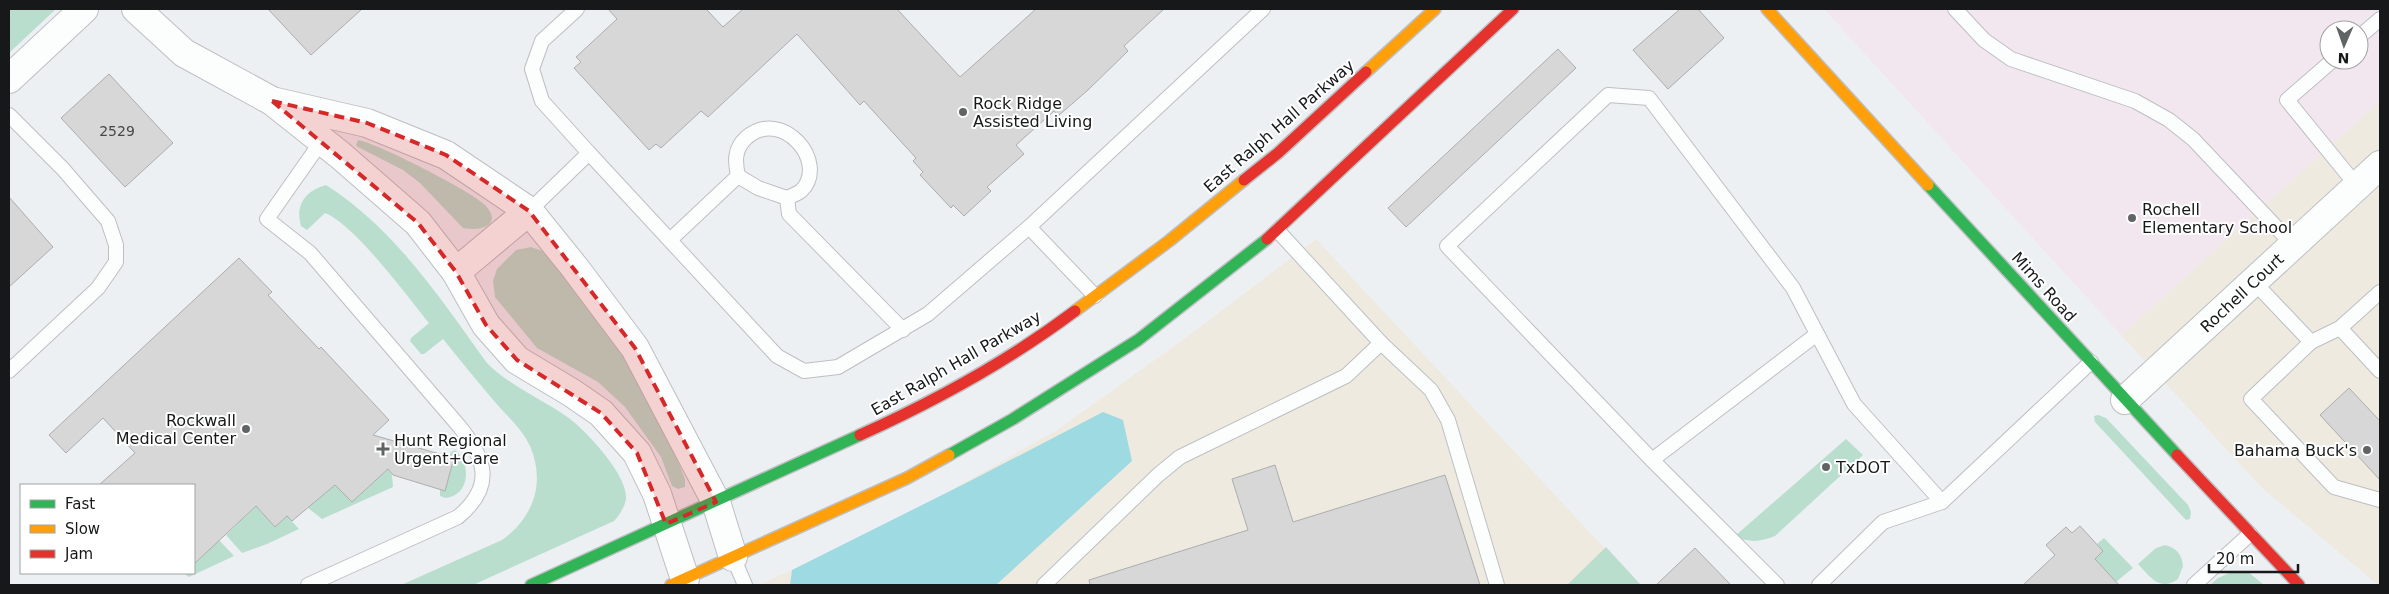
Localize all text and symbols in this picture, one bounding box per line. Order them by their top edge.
north arrow [2319,20,2369,70]
text: N [2337,50,2350,66]
street label: East Ralph Hall Parkway [1200,56,1358,196]
place label: Rock Ridge Assisted Living [973,94,1092,131]
marker: Rock Ridge Assisted Living [957,106,969,118]
house number: 2529 [99,123,135,139]
place label: Rochell Elementary School [2142,200,2292,237]
marker: Rochell Elementary School [2126,212,2138,224]
street label: Mims Road [2008,248,2080,326]
street label: Rochell Court [2196,250,2288,336]
street label: East Ralph Hall Parkway [868,307,1044,419]
place label: Rockwall Medical Center [116,411,236,448]
marker: Rockwall Medical Center [240,423,252,435]
place label: Hunt Regional Urgent+Care [394,431,507,468]
place label: Bahama Buck's [2234,441,2357,460]
marker: Hunt Regional Urgent+Care [376,442,390,456]
marker: Bahama Buck's [2361,444,2373,456]
place label: TxDOT [1835,458,1890,477]
marker: TxDOT [1820,461,1832,473]
legend [20,484,195,574]
text: Fast [65,495,95,513]
text: Slow [65,520,100,538]
scale bar [2209,542,2298,574]
text: Jam [64,545,93,563]
text: 20 m [2216,550,2254,568]

